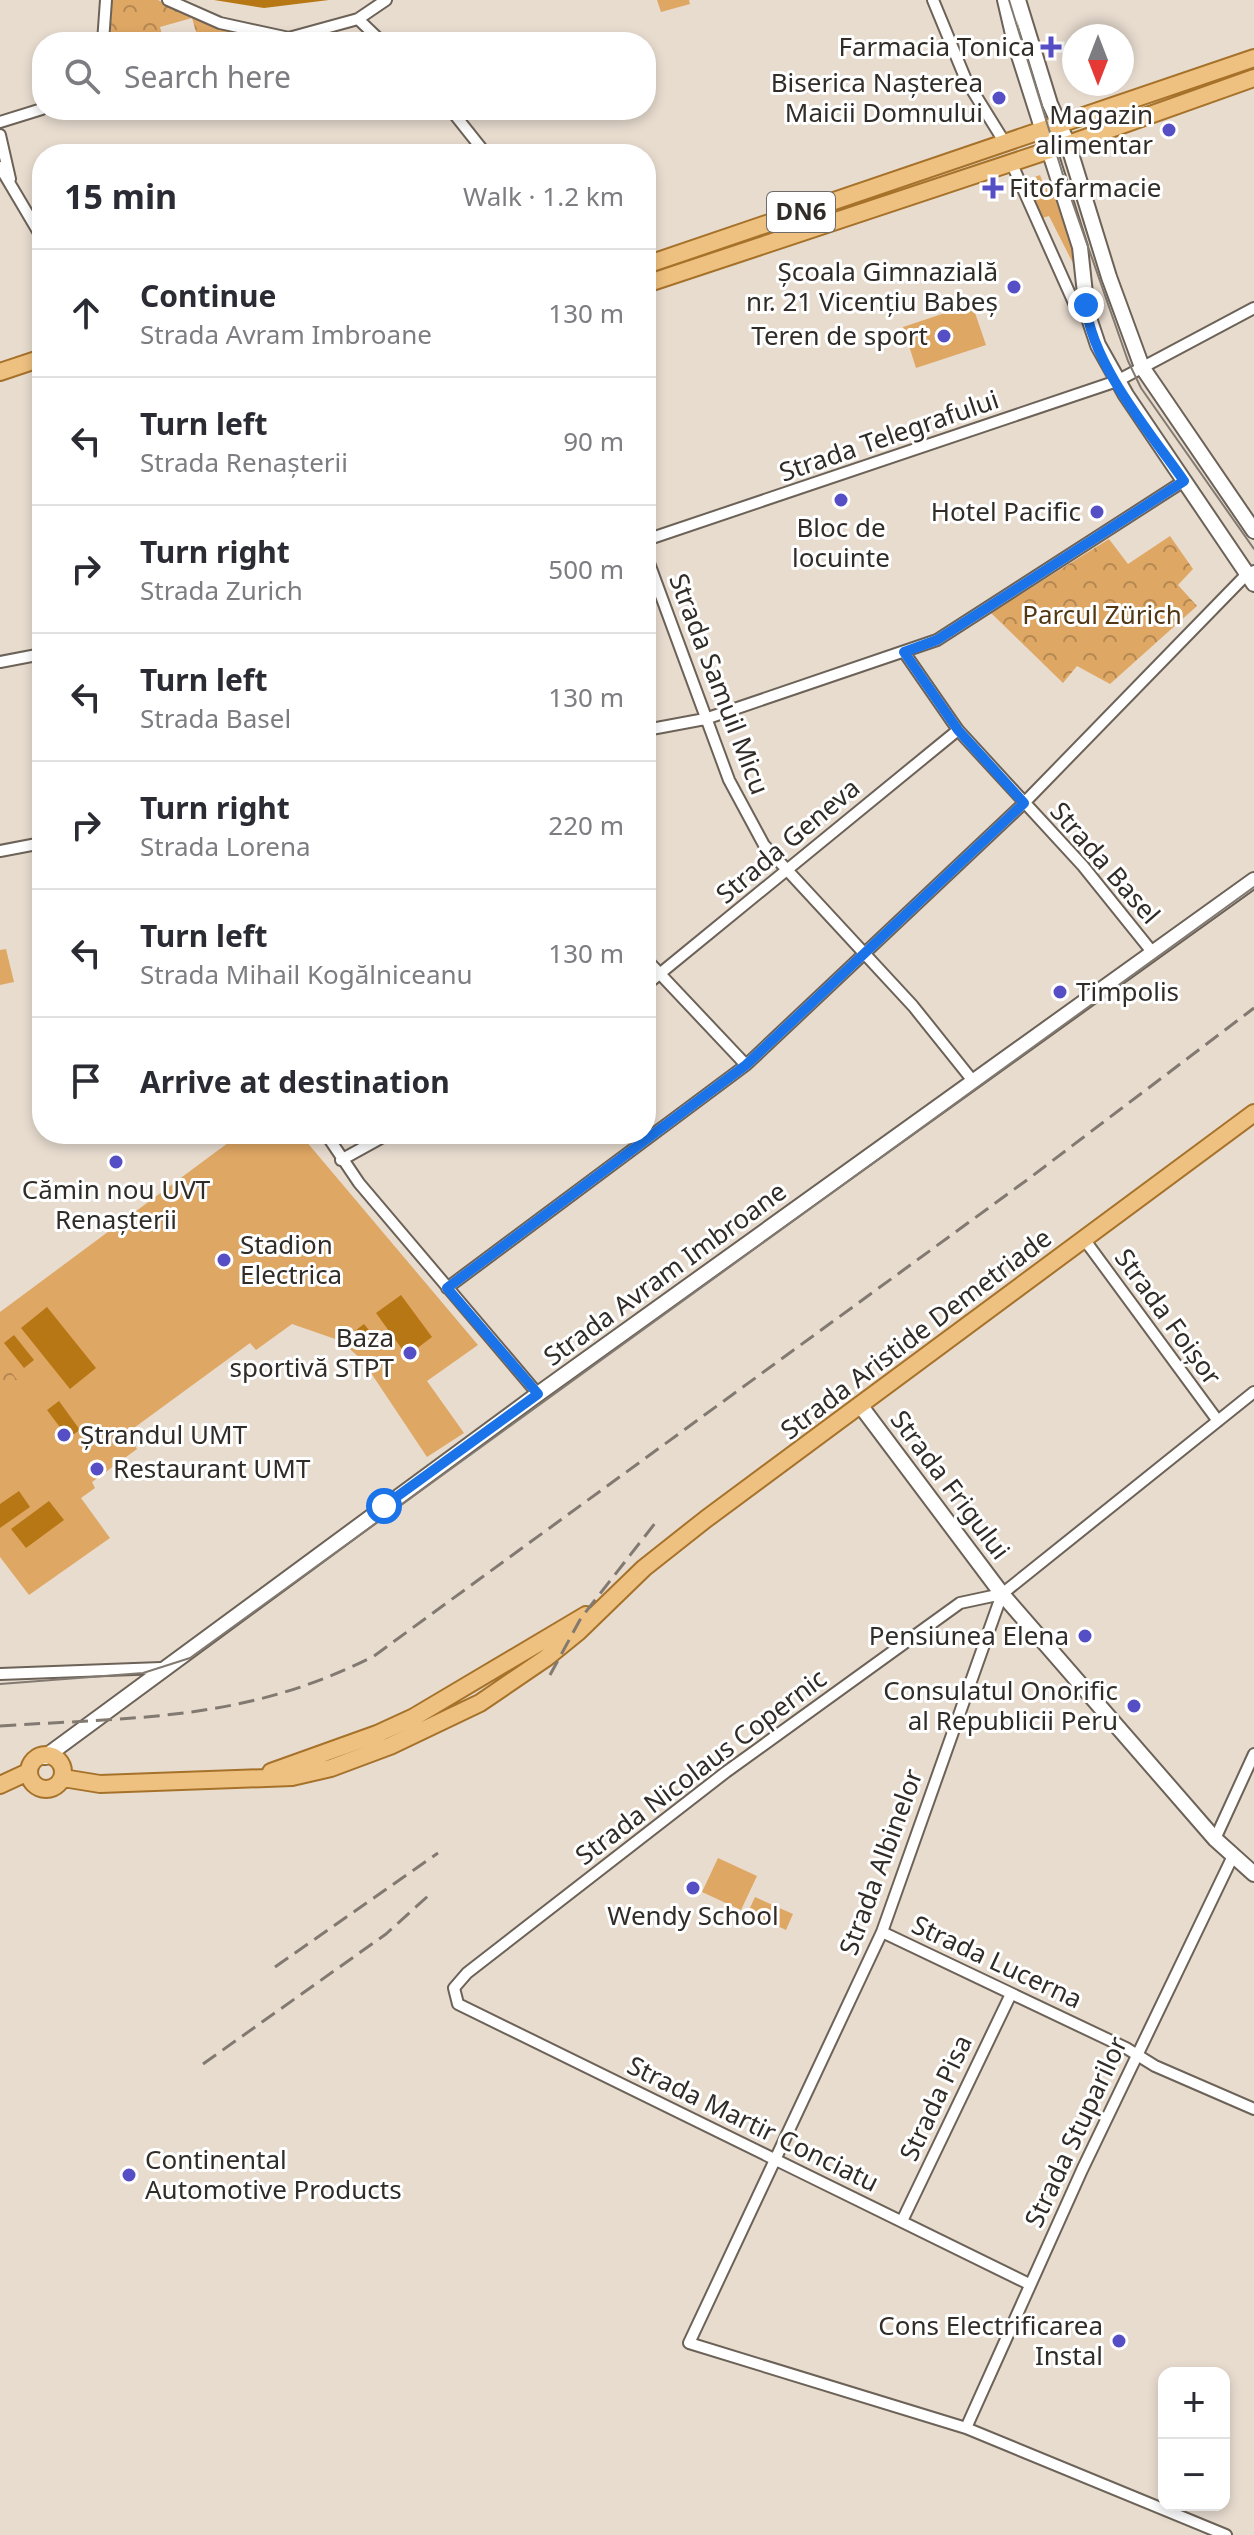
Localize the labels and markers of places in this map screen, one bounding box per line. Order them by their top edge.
place label: Farmacia Tonica [839,28,1035,64]
marker: Farmacia Tonica [1042,38,1060,56]
place label: Biserica Nașterea Maicii Domnului [771,64,983,130]
marker: Biserica Nașterea Maicii Domnului [990,89,1008,107]
place label: Magazin alimentar [1035,96,1153,162]
marker: Magazin alimentar [1160,121,1178,139]
place label: Fitofarmacie [1009,169,1161,205]
marker: Fitofarmacie [984,179,1002,197]
place label: Școala Gimnazială nr. 21 Vicențiu Babeș [746,253,998,319]
marker: Școala Gimnazială nr. 21 Vicențiu Babeș [1005,278,1023,296]
place label: Teren de sport [751,317,928,353]
marker: Teren de sport [935,327,953,345]
marker: Bloc de locuinte [832,491,850,509]
place label: Hotel Pacific [931,493,1081,529]
marker: Hotel Pacific [1088,503,1106,521]
place label: Bloc de locuinte [792,509,890,575]
place label: Timpolis [1076,973,1179,1009]
marker: Timpolis [1051,983,1069,1001]
marker: Cămin nou UVT Renașterii [107,1153,125,1171]
place label: Cămin nou UVT Renașterii [22,1171,211,1237]
place label: Stadion Electrica [240,1226,342,1292]
marker: Stadion Electrica [215,1251,233,1269]
place label: Baza sportivă STPT [230,1319,395,1385]
marker: Baza sportivă STPT [401,1344,419,1362]
place label: Ștrandul UMT [80,1416,248,1452]
marker: Ștrandul UMT [55,1426,73,1444]
place label: Restaurant UMT [113,1450,311,1486]
marker: Restaurant UMT [88,1460,106,1478]
place label: Pensiunea Elena [869,1617,1069,1653]
marker: Pensiunea Elena [1076,1627,1094,1645]
place label: Consulatul Onorific al Republicii Peru [883,1672,1118,1738]
marker: Consulatul Onorific al Republicii Peru [1125,1697,1143,1715]
marker: Wendy School [684,1879,702,1897]
place label: Wendy School [607,1897,779,1933]
place label: Continental Automotive Products [145,2141,402,2207]
marker: Continental Automotive Products [120,2166,138,2184]
place label: Cons Electrificarea Instal [878,2307,1103,2373]
marker: Cons Electrificarea Instal [1110,2332,1128,2350]

